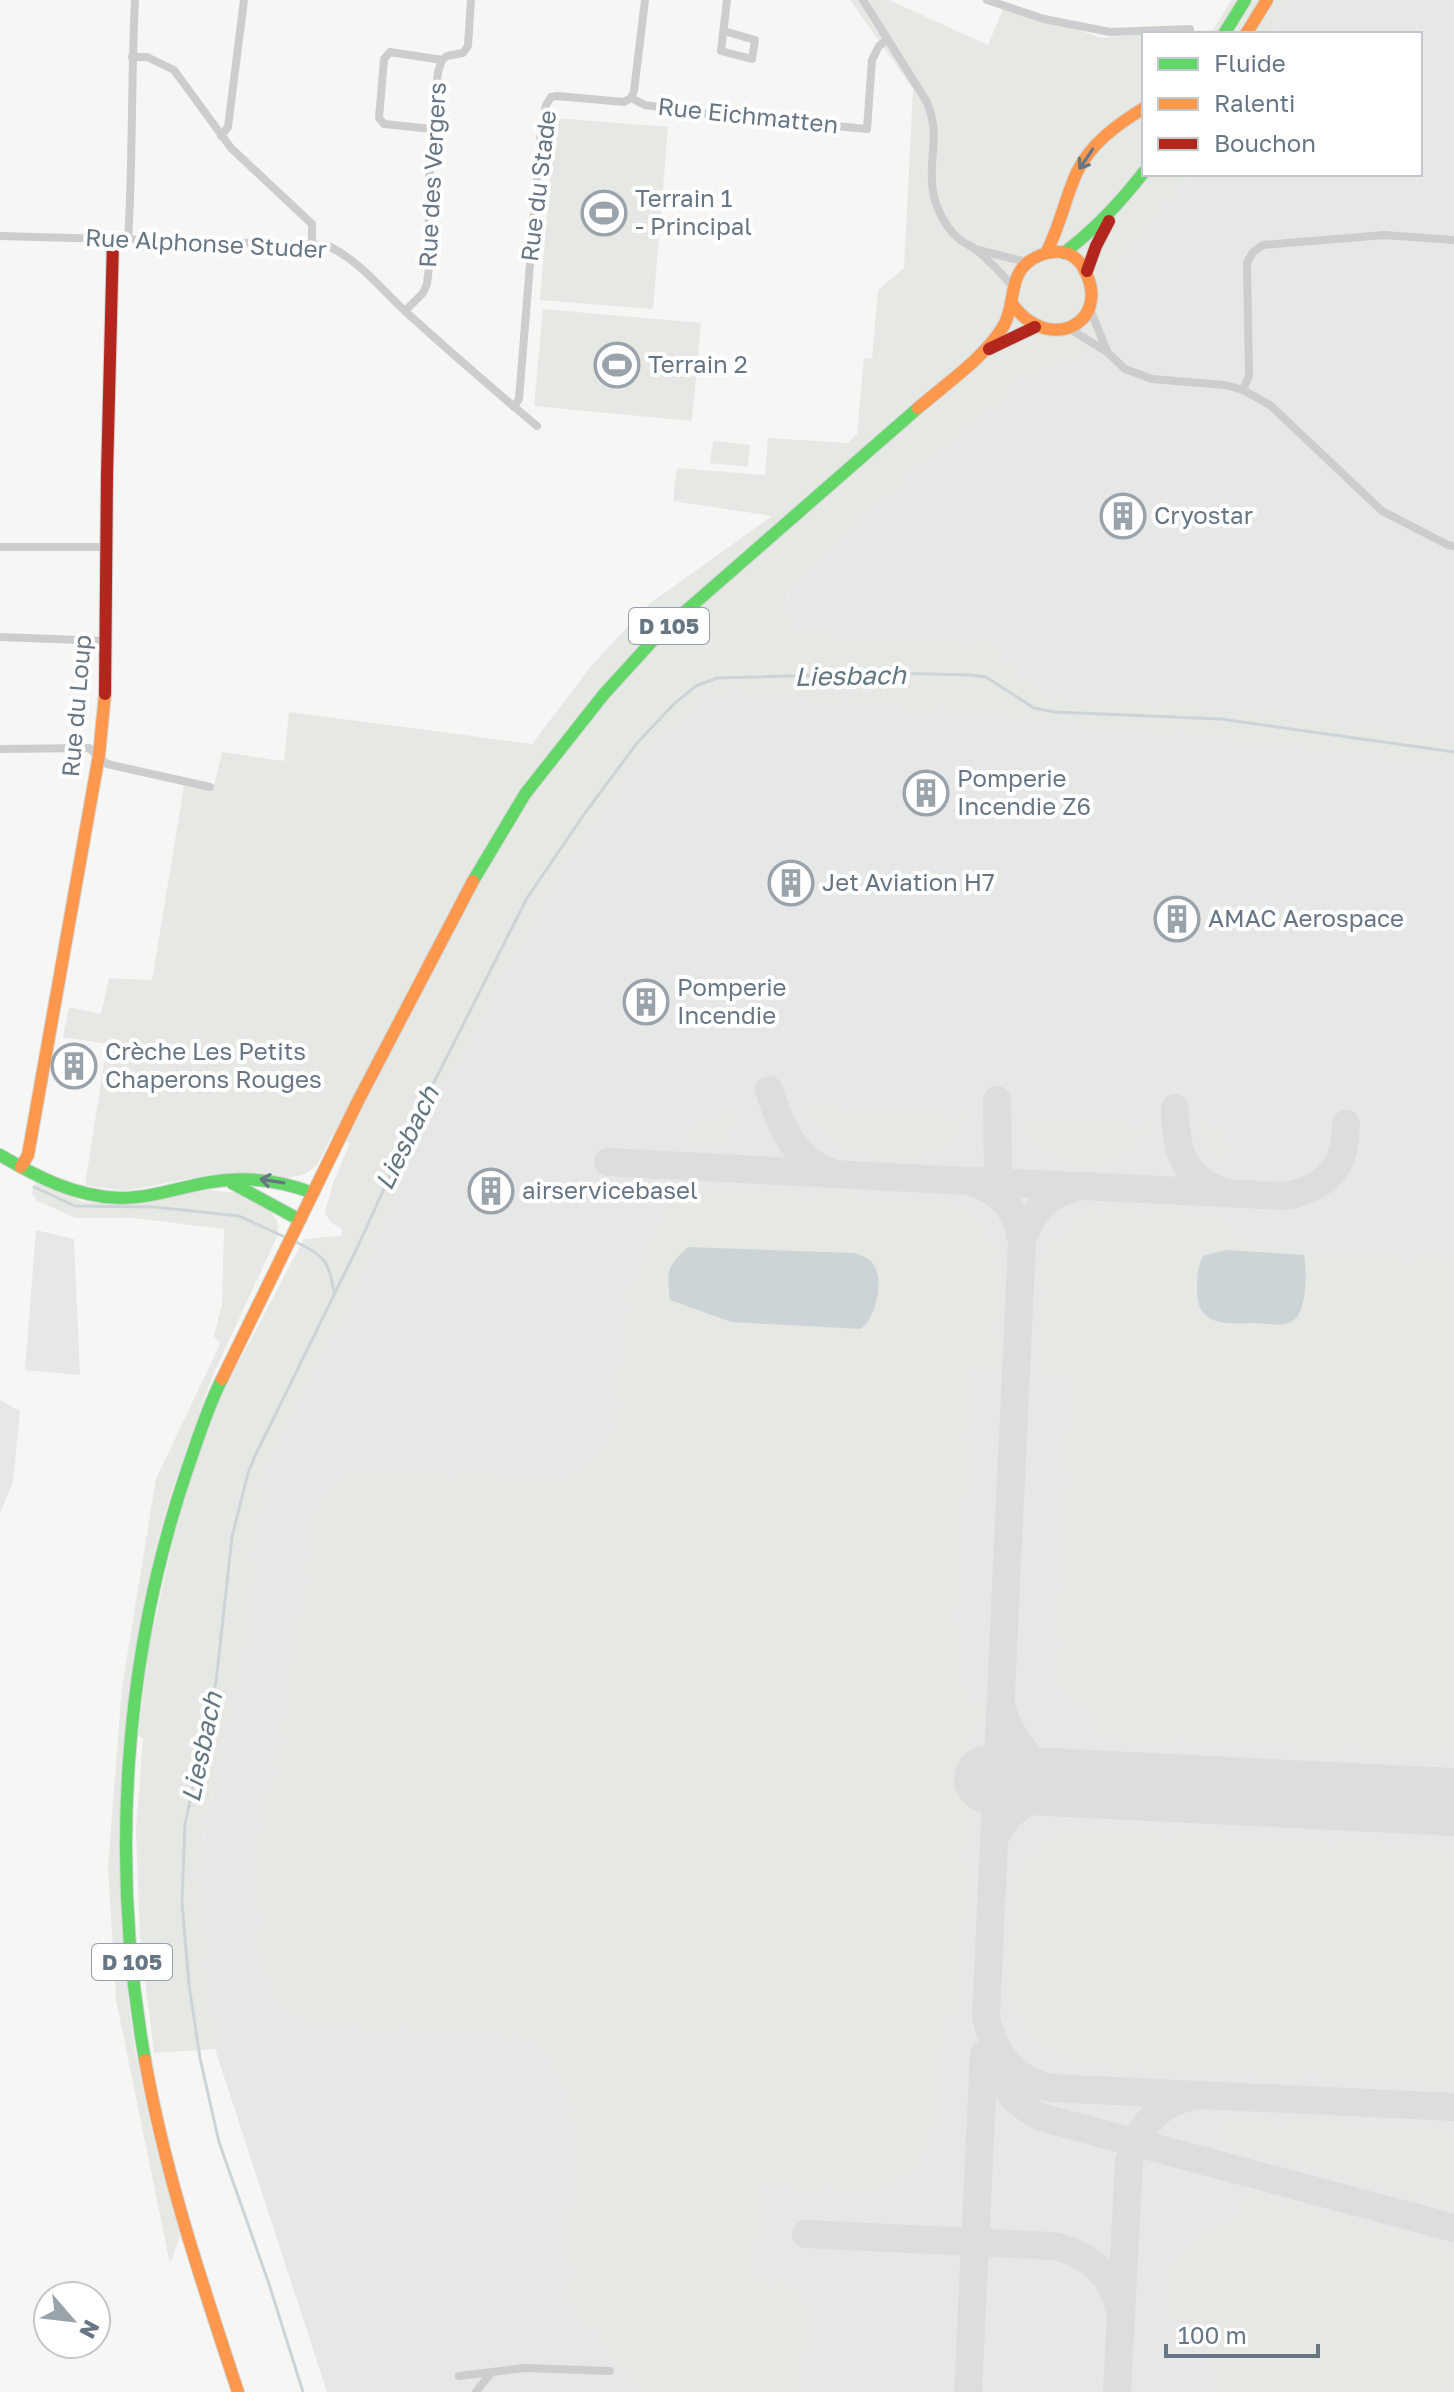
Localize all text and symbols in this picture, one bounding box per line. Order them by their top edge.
legend [1142,32,1422,176]
text: Fluide [1214,48,1286,77]
street label: Rue des Vergers [412,81,451,269]
text: Ralenti [1214,88,1296,117]
street label: Rue Eichmatten [656,91,840,138]
street label: Rue du Stade [514,108,561,263]
text: Bouchon [1214,128,1316,157]
one-way arrow [1078,147,1094,169]
place label: Terrain 1 - Principal [635,183,752,240]
sports icon: Terrain 1 - Principal [580,189,628,237]
street label: Rue Alphonse Studer [85,222,328,263]
sports icon: Terrain 2 [593,341,641,389]
place label: Terrain 2 [648,349,748,378]
building icon: Cryostar [1099,492,1147,540]
place label: Cryostar [1154,500,1253,529]
road number: D 105 [629,608,709,644]
street label: Rue du Loup [55,634,96,778]
water label: Liesbach [794,659,907,692]
place label: Pomperie Incendie Z6 [957,763,1091,820]
building icon: Pomperie Incendie Z6 [902,769,950,817]
building icon: Jet Aviation H7 [767,859,815,907]
place label: Jet Aviation H7 [822,867,995,896]
building icon: AMAC Aerospace [1153,895,1201,943]
place label: AMAC Aerospace [1208,903,1404,932]
place label: Pomperie Incendie [677,972,787,1029]
building icon: Pomperie Incendie [622,978,670,1026]
place label: Crèche Les Petits Chaperons Rouges [105,1036,322,1093]
building icon: Crèche Les Petits Chaperons Rouges [50,1042,98,1090]
water label: Liesbach [368,1080,445,1195]
building icon: airservicebasel [467,1167,515,1215]
one-way arrow [260,1173,285,1188]
place label: airservicebasel [522,1175,698,1204]
water label: Liesbach [175,1688,228,1805]
road number: D 105 [92,1944,172,1980]
north arrow [32,2280,112,2360]
scale bar [1166,2308,1318,2358]
text: N [74,2316,106,2343]
text: 100 m [1178,2320,1247,2349]

